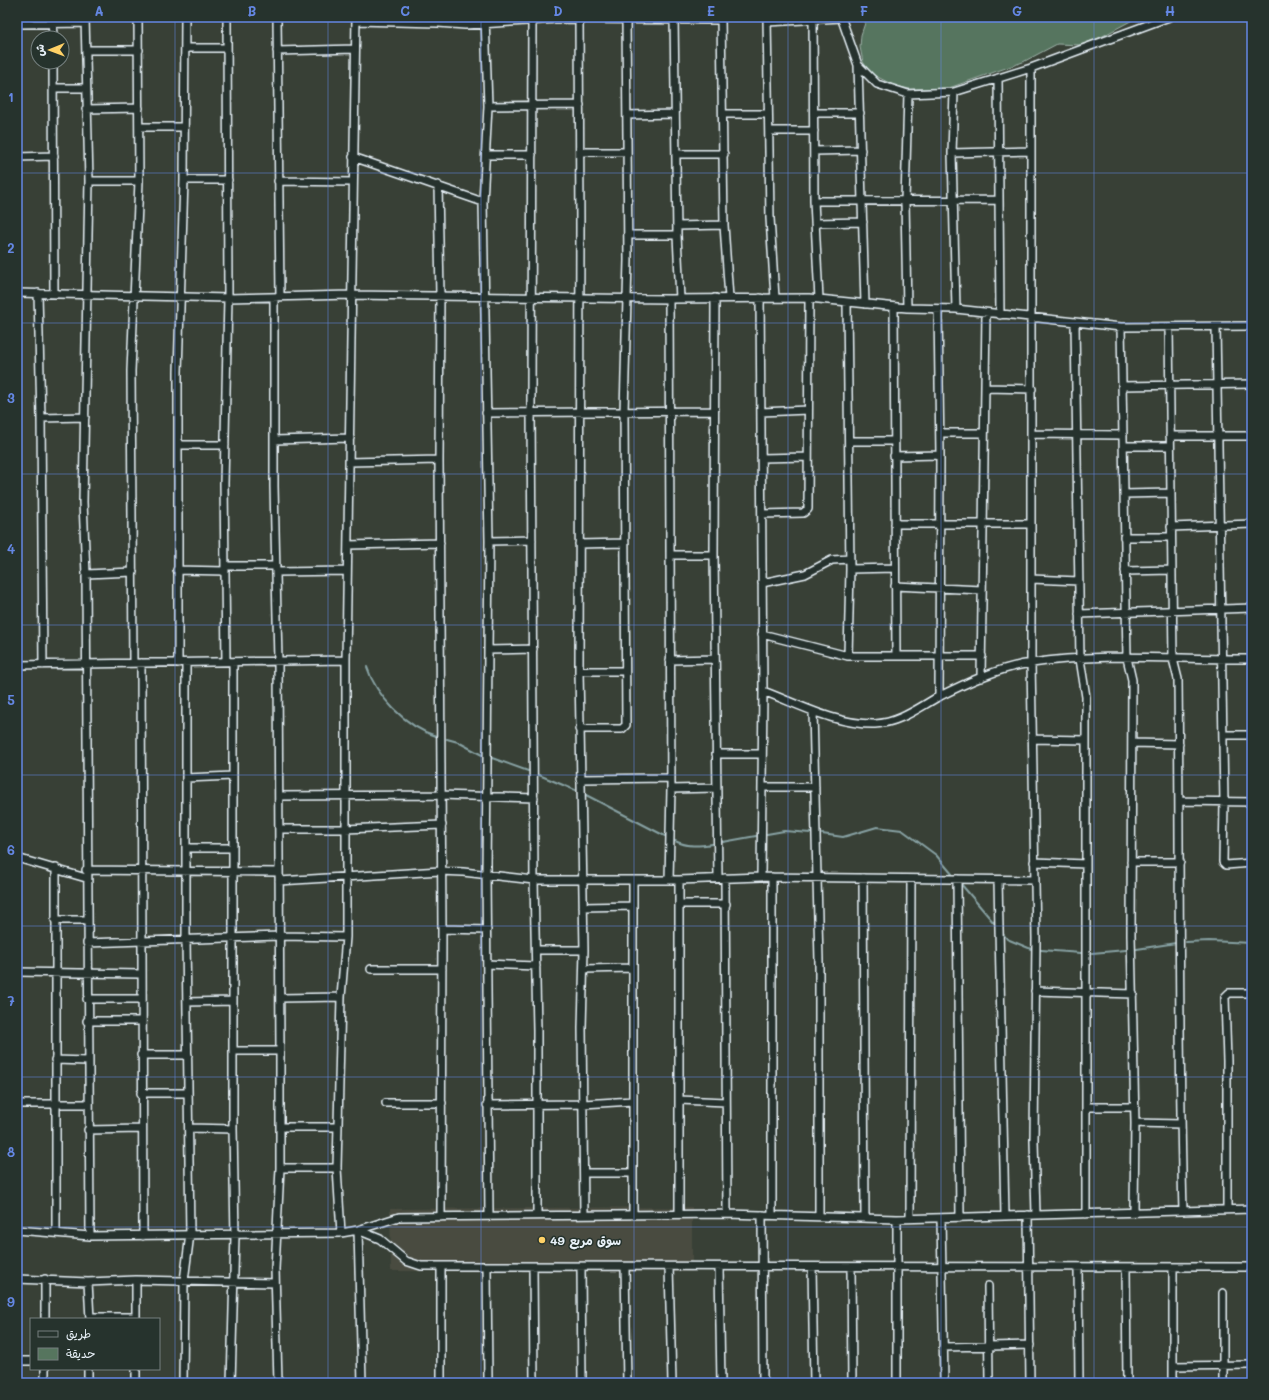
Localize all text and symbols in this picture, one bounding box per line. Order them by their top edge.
text: A [94,2,104,19]
text: B [248,2,257,19]
text: C [400,2,410,19]
text: D [553,2,563,19]
text: E [707,2,715,19]
text: F [860,2,868,19]
text: G [1012,2,1022,19]
text: H [1165,2,1175,19]
north arrow [30,30,70,70]
text: ش [32,44,47,56]
text: 1 [8,88,14,105]
text: 2 [7,239,15,256]
text: 3 [7,389,15,406]
text: 4 [7,540,15,557]
text: 5 [7,691,15,708]
text: 6 [7,841,15,858]
text: 7 [7,992,15,1009]
text: 8 [7,1143,15,1160]
place label: سوق مربع 49 [550,1232,621,1250]
marker: سوق مربع 49 [537,1235,547,1245]
text: 9 [7,1293,15,1310]
legend [30,1318,160,1370]
text: طريق [66,1325,91,1341]
text: حديقة [66,1345,95,1361]

